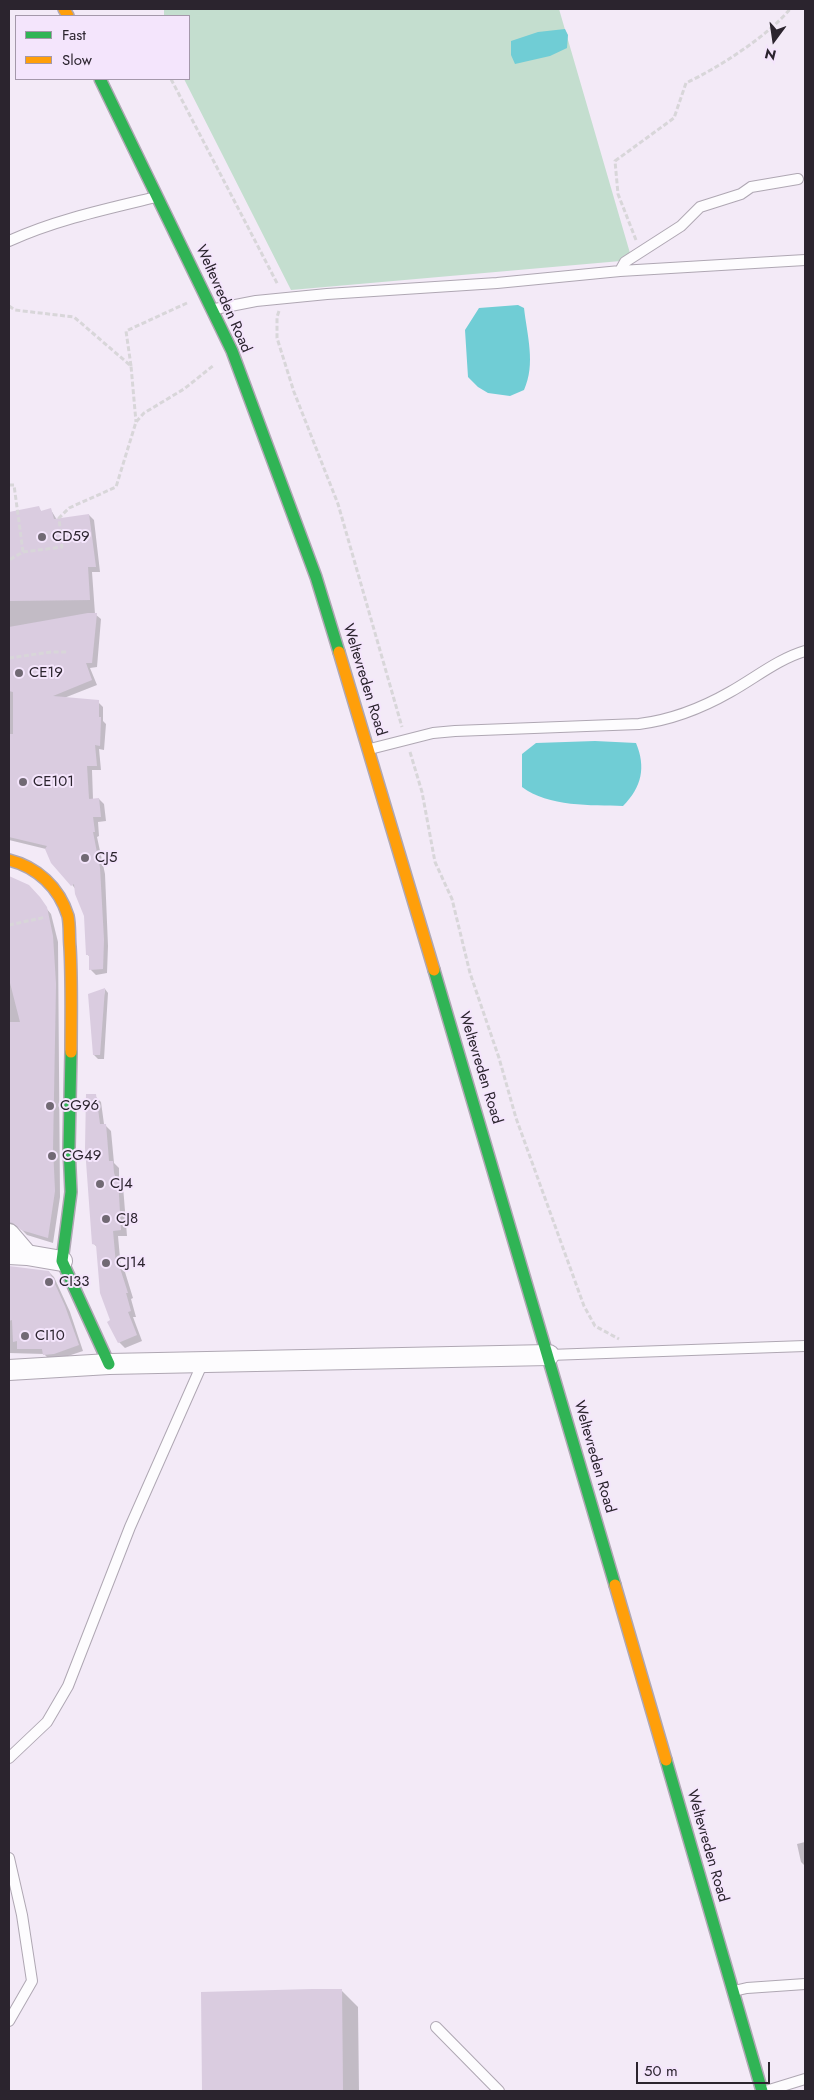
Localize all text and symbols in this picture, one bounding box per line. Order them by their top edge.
legend [15,15,190,80]
north arrow [749,15,799,65]
text: Fast [62,24,86,46]
text: N [763,44,778,66]
text: Slow [62,49,92,71]
street label: Weltevreden Road [191,242,255,356]
place label: CD59 [52,528,90,546]
marker: CD59 [36,531,48,543]
street label: Weltevreden Road [338,622,390,738]
place label: CE19 [29,664,63,682]
marker: CE19 [13,667,25,679]
place label: CE101 [33,773,74,791]
marker: CE101 [17,776,29,788]
place label: CJ5 [95,849,117,867]
marker: CJ5 [79,852,91,864]
street label: Weltevreden Road [454,1010,506,1126]
place label: CG96 [60,1097,99,1115]
marker: CG96 [44,1100,56,1112]
place label: CG49 [62,1147,101,1165]
marker: CG49 [46,1150,58,1162]
place label: CJ4 [110,1175,133,1193]
marker: CJ4 [94,1178,106,1190]
place label: CJ8 [116,1210,138,1228]
marker: CJ8 [100,1213,112,1225]
place label: CJ14 [116,1254,145,1272]
marker: CJ14 [100,1257,112,1269]
place label: CI33 [59,1273,89,1291]
marker: CI33 [43,1276,55,1288]
place label: CI10 [35,1327,65,1345]
marker: CI10 [19,1330,31,1342]
street label: Weltevreden Road [569,1399,619,1515]
street label: Weltevreden Road [682,1788,732,1904]
scale bar [639,2052,773,2084]
text: 50 m [644,2060,678,2082]

